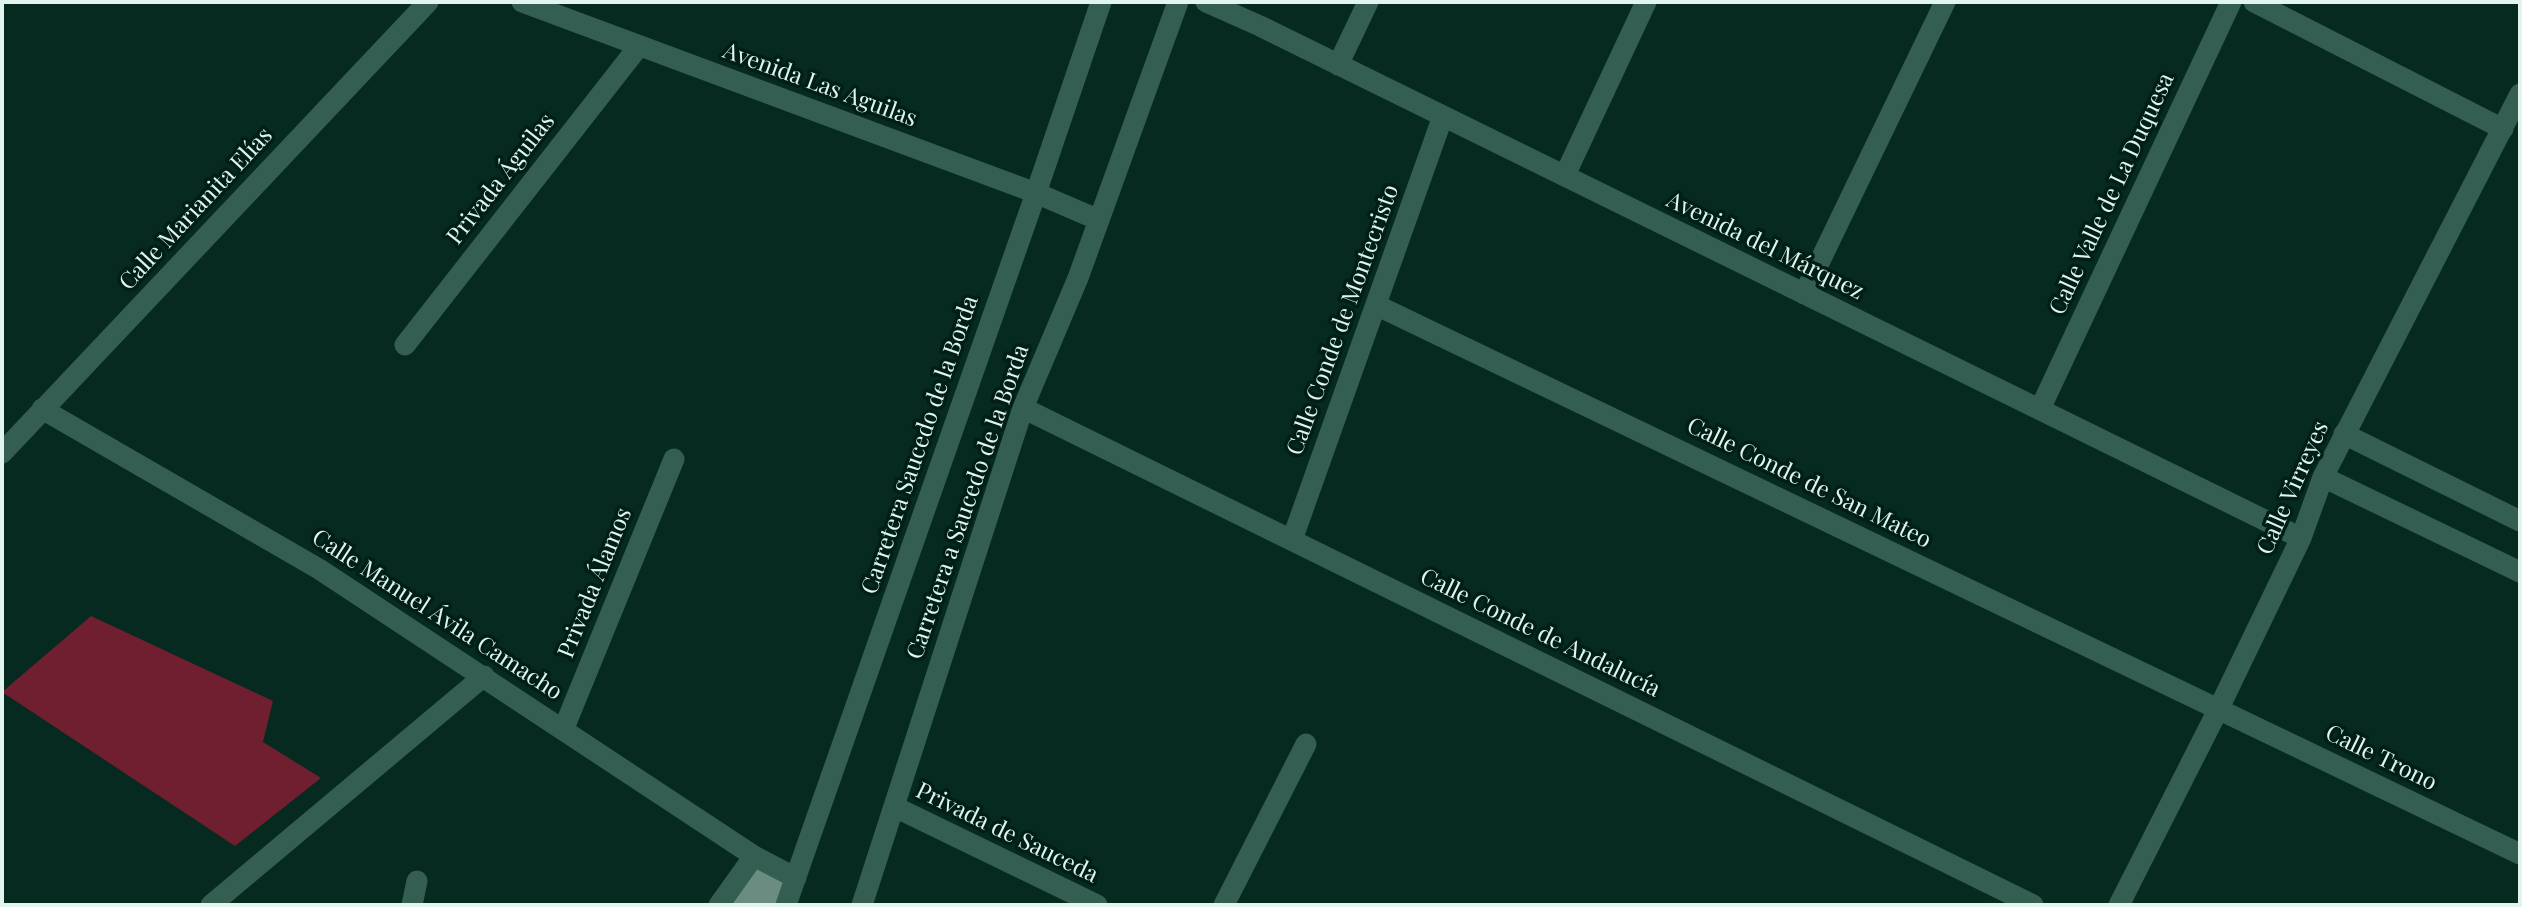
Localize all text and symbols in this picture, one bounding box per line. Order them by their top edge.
street label: Avenida Las Aguilas [719,37,921,133]
street label: Calle Valle de La Duquesa [2044,69,2180,319]
street label: Privada Águilas [441,108,561,250]
street label: Calle Marianita Elías [114,122,278,296]
street label: Calle Conde de Montecristo [1281,181,1405,459]
street label: Avenida del Márquez [1662,186,1868,306]
street label: Carretera Saucedo de la Borda [856,292,984,598]
street label: Carretera a Saucedo de la Borda [901,341,1035,663]
street label: Calle Conde de San Mateo [1682,412,1936,554]
street label: Calle Virreyes [2251,417,2335,559]
street label: Privada Álamos [552,504,638,662]
street label: Calle Manuel Ávila Camacho [307,524,567,706]
street label: Calle Conde de Andalucía [1416,563,1664,703]
street label: Calle Trono [2321,719,2441,797]
street label: Privada de Sauceda [911,777,1103,889]

